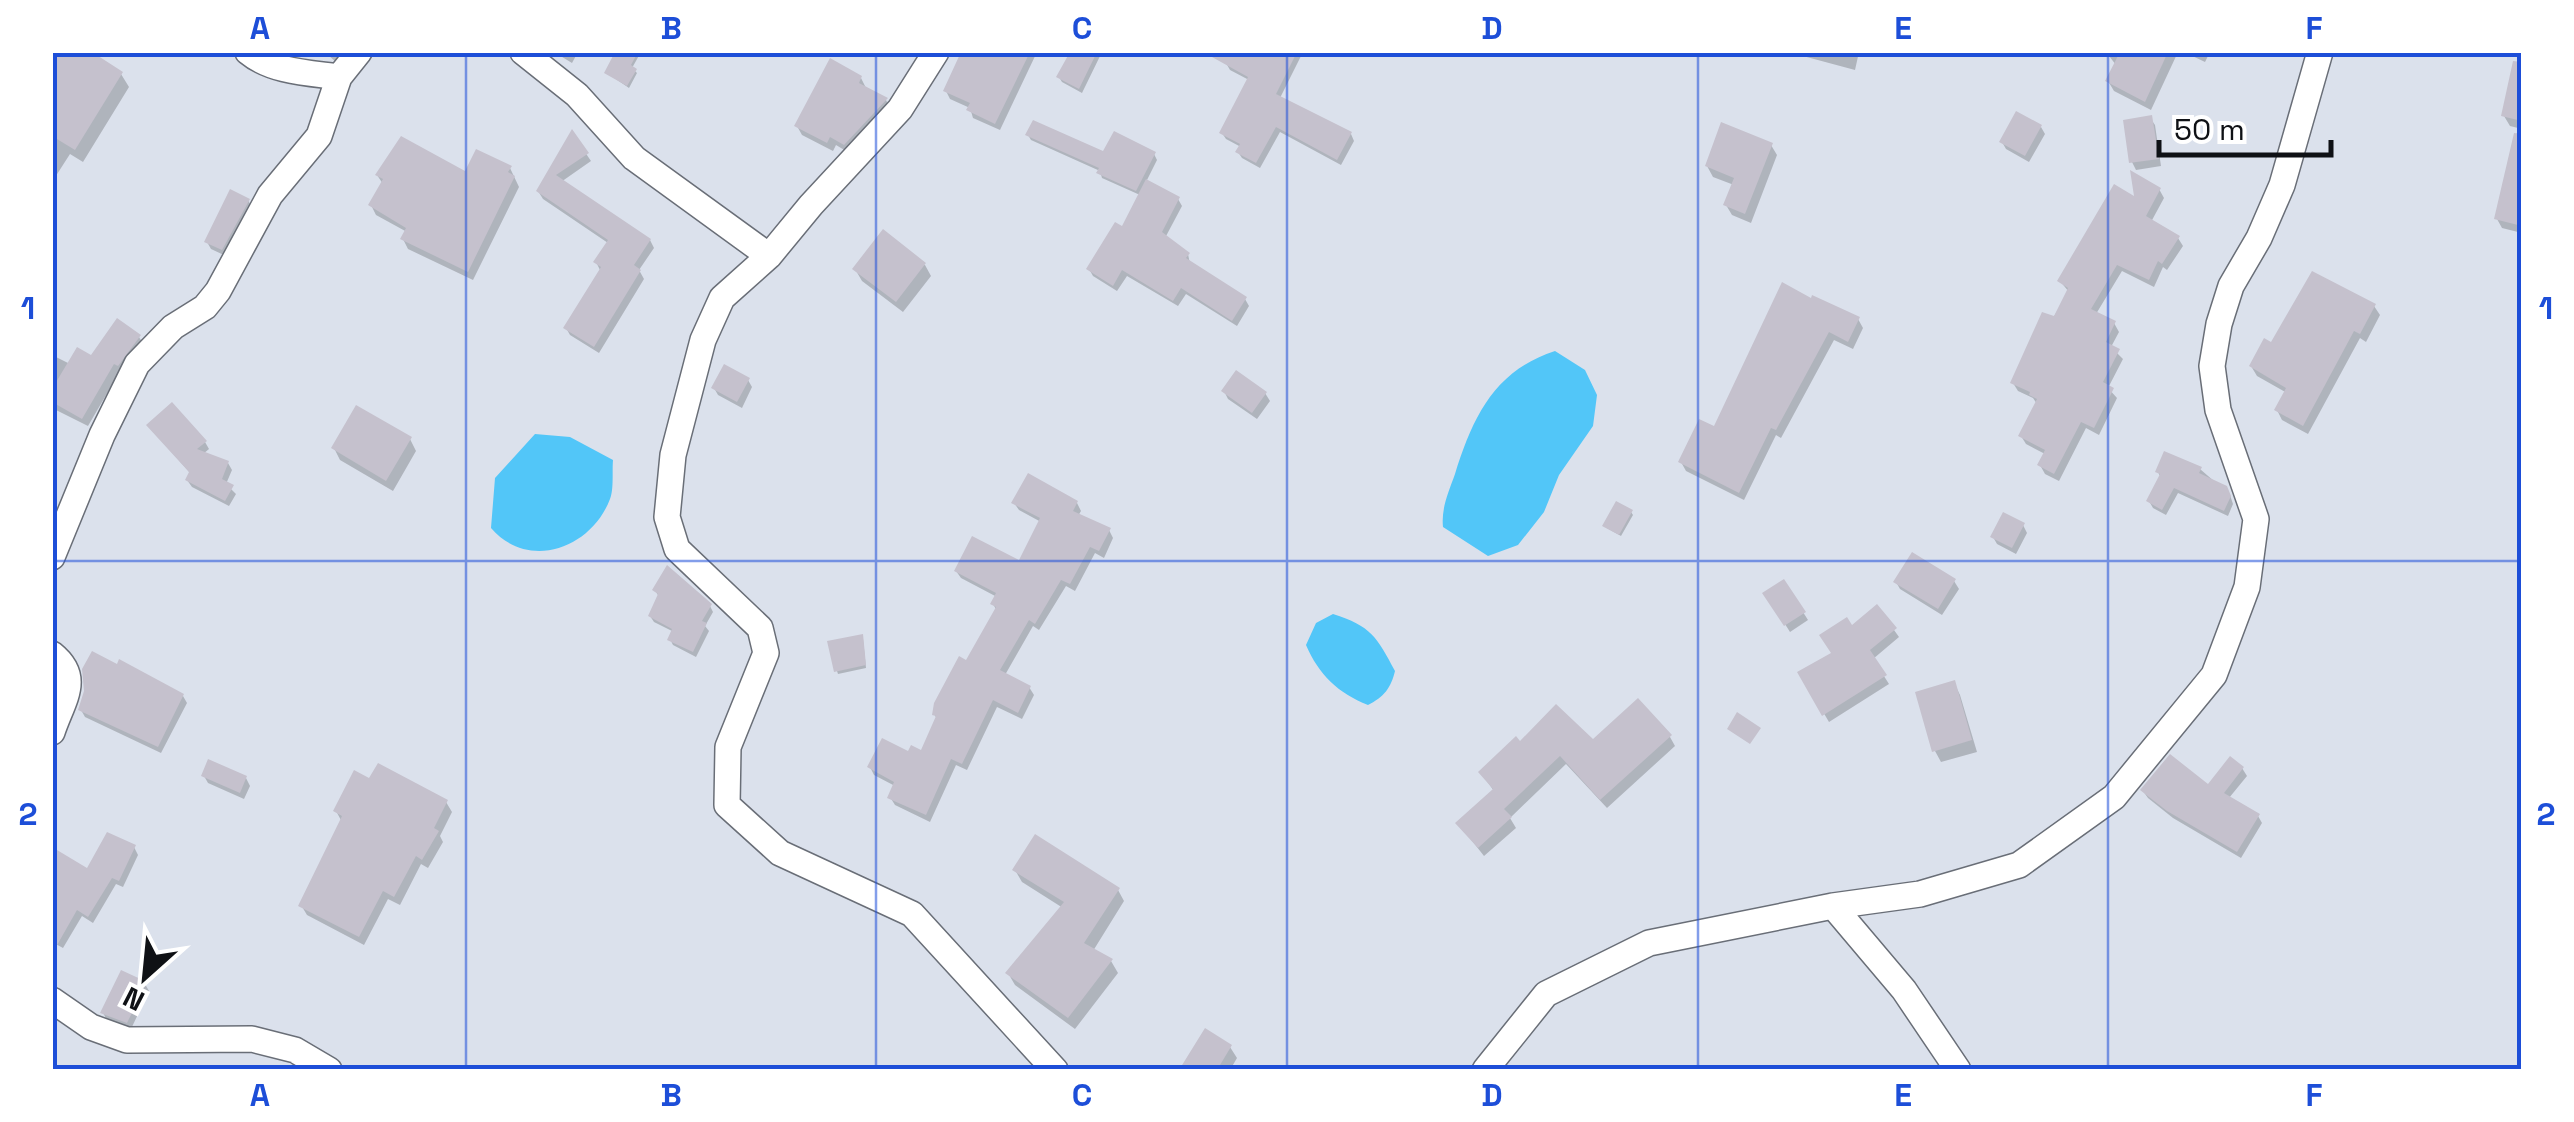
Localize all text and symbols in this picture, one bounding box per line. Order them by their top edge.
text: A [250,8,270,48]
text: B [660,8,682,48]
text: C [1072,8,1092,48]
text: D [1481,8,1503,48]
text: E [1894,8,1912,48]
text: F [2305,8,2323,48]
scale bar [2159,95,2332,157]
text: 50 m [2174,110,2245,149]
text: 1 [21,288,35,328]
text: 1 [2539,288,2553,328]
text: 2 [18,794,38,834]
text: 2 [2536,794,2556,834]
north arrow [95,927,195,1027]
text: N [117,979,150,1020]
text: A [250,1075,270,1115]
text: B [660,1075,682,1115]
text: C [1072,1075,1092,1115]
text: D [1481,1075,1503,1115]
text: E [1894,1075,1912,1115]
text: F [2305,1075,2323,1115]

